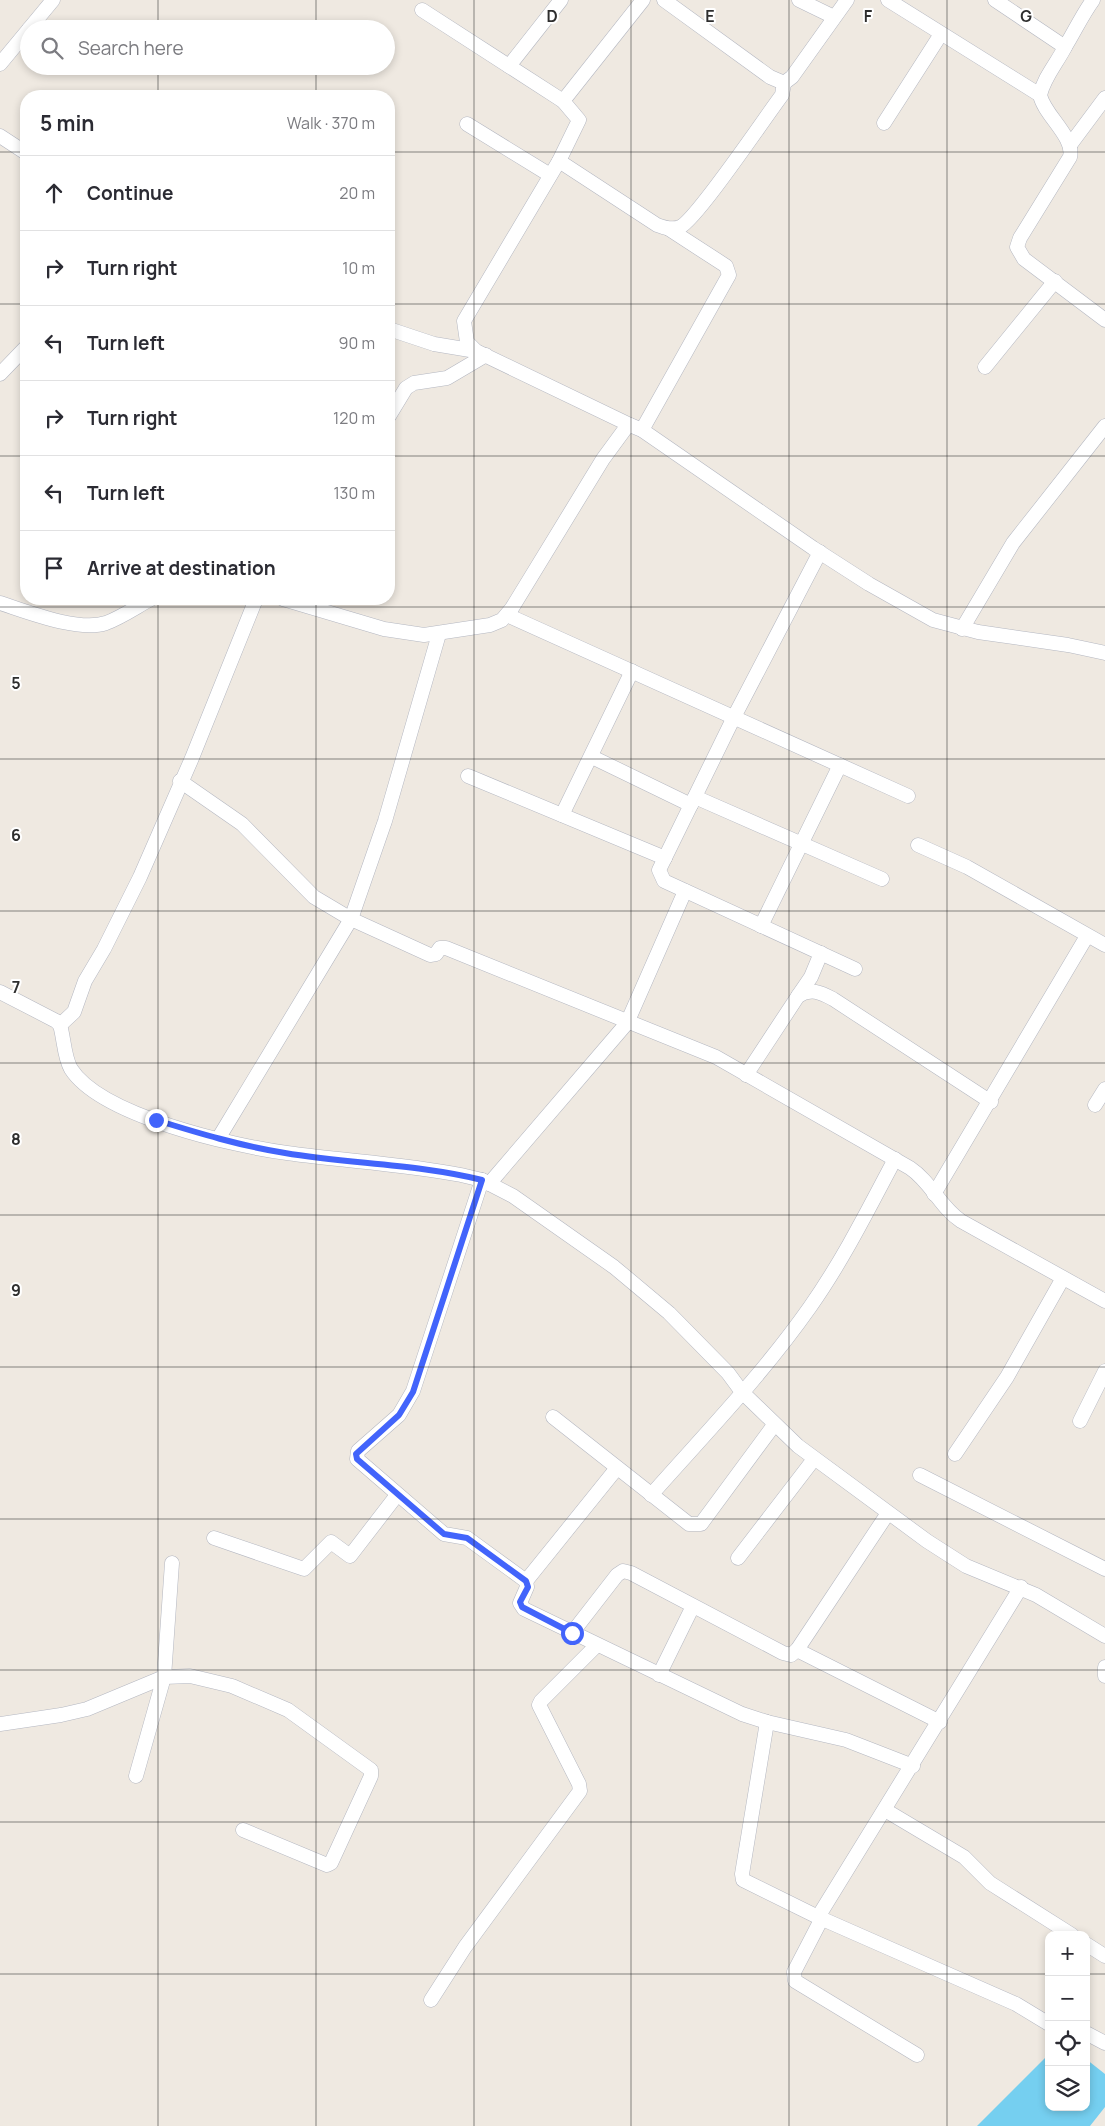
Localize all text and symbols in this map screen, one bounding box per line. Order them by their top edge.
text: D [546,5,558,27]
text: E [705,5,715,27]
text: F [864,5,873,27]
text: G [1020,5,1032,27]
search box [20,20,395,75]
icon: search [38,34,66,62]
text: Search here [78,35,184,61]
text: 5 min [40,109,94,137]
text: Walk · 370 m [287,112,375,134]
icon: ahead [40,179,68,207]
text: Continue [87,180,173,206]
text: 20 m [339,182,375,204]
icon: right [40,254,68,282]
text: Turn right [87,255,177,281]
text: 10 m [342,257,375,279]
icon: left [40,329,68,357]
text: Turn left [87,330,165,356]
text: 90 m [339,332,375,354]
icon: right [40,404,68,432]
text: Turn right [87,405,177,431]
text: 120 m [333,407,375,429]
icon: left [40,479,68,507]
text: Turn left [87,480,165,506]
text: 130 m [333,482,375,504]
icon: arrive [40,554,68,582]
text: Arrive at destination [87,555,276,581]
text: 5 [11,672,21,694]
text: 6 [11,824,21,846]
text: 7 [12,976,20,998]
route end [145,1109,168,1132]
text: 8 [11,1128,21,1150]
text: 9 [11,1279,21,1301]
route start [561,1622,584,1645]
map controls [1045,1931,1090,2111]
button: + [1045,1931,1090,1976]
button: − [1045,1976,1090,2021]
button: locate [1045,2021,1090,2066]
button: layers [1045,2066,1090,2111]

